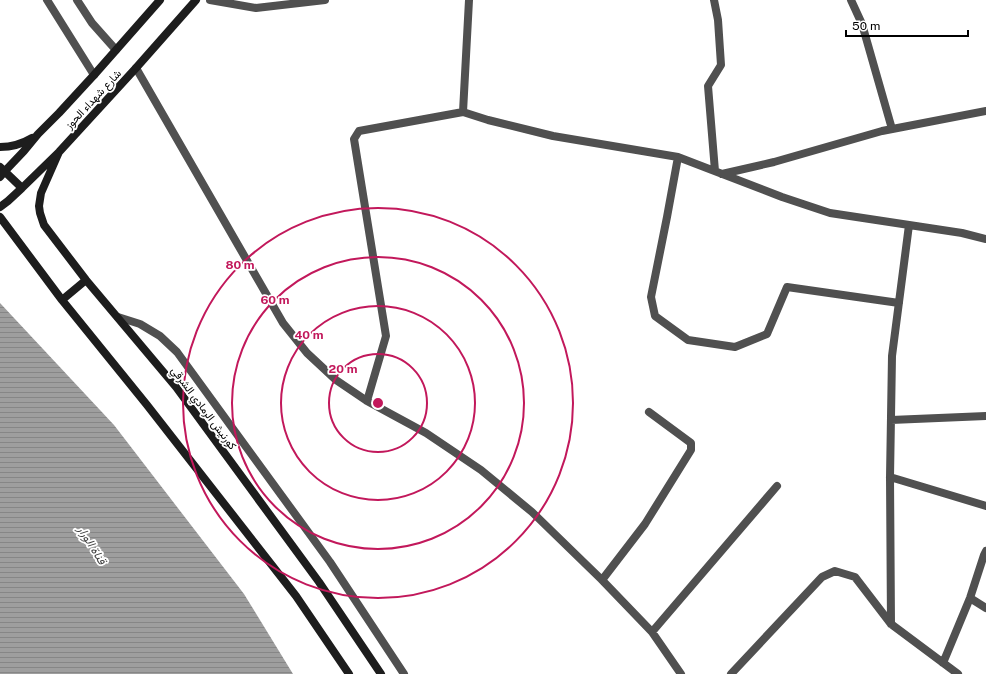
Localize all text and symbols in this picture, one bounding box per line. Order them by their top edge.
scale bar [846,12,968,38]
text: 50 m [852,19,880,33]
street label: شارع شهداء الحوز [62,67,125,133]
text: 80 m [225,258,255,272]
text: 60 m [260,293,290,307]
text: 40 m [294,328,324,342]
text: 20 m [329,362,358,376]
street label: كورنيش الرمادي الشرقي [166,364,239,454]
centre of rings [371,396,385,410]
water label: قناة الورار [73,522,110,569]

